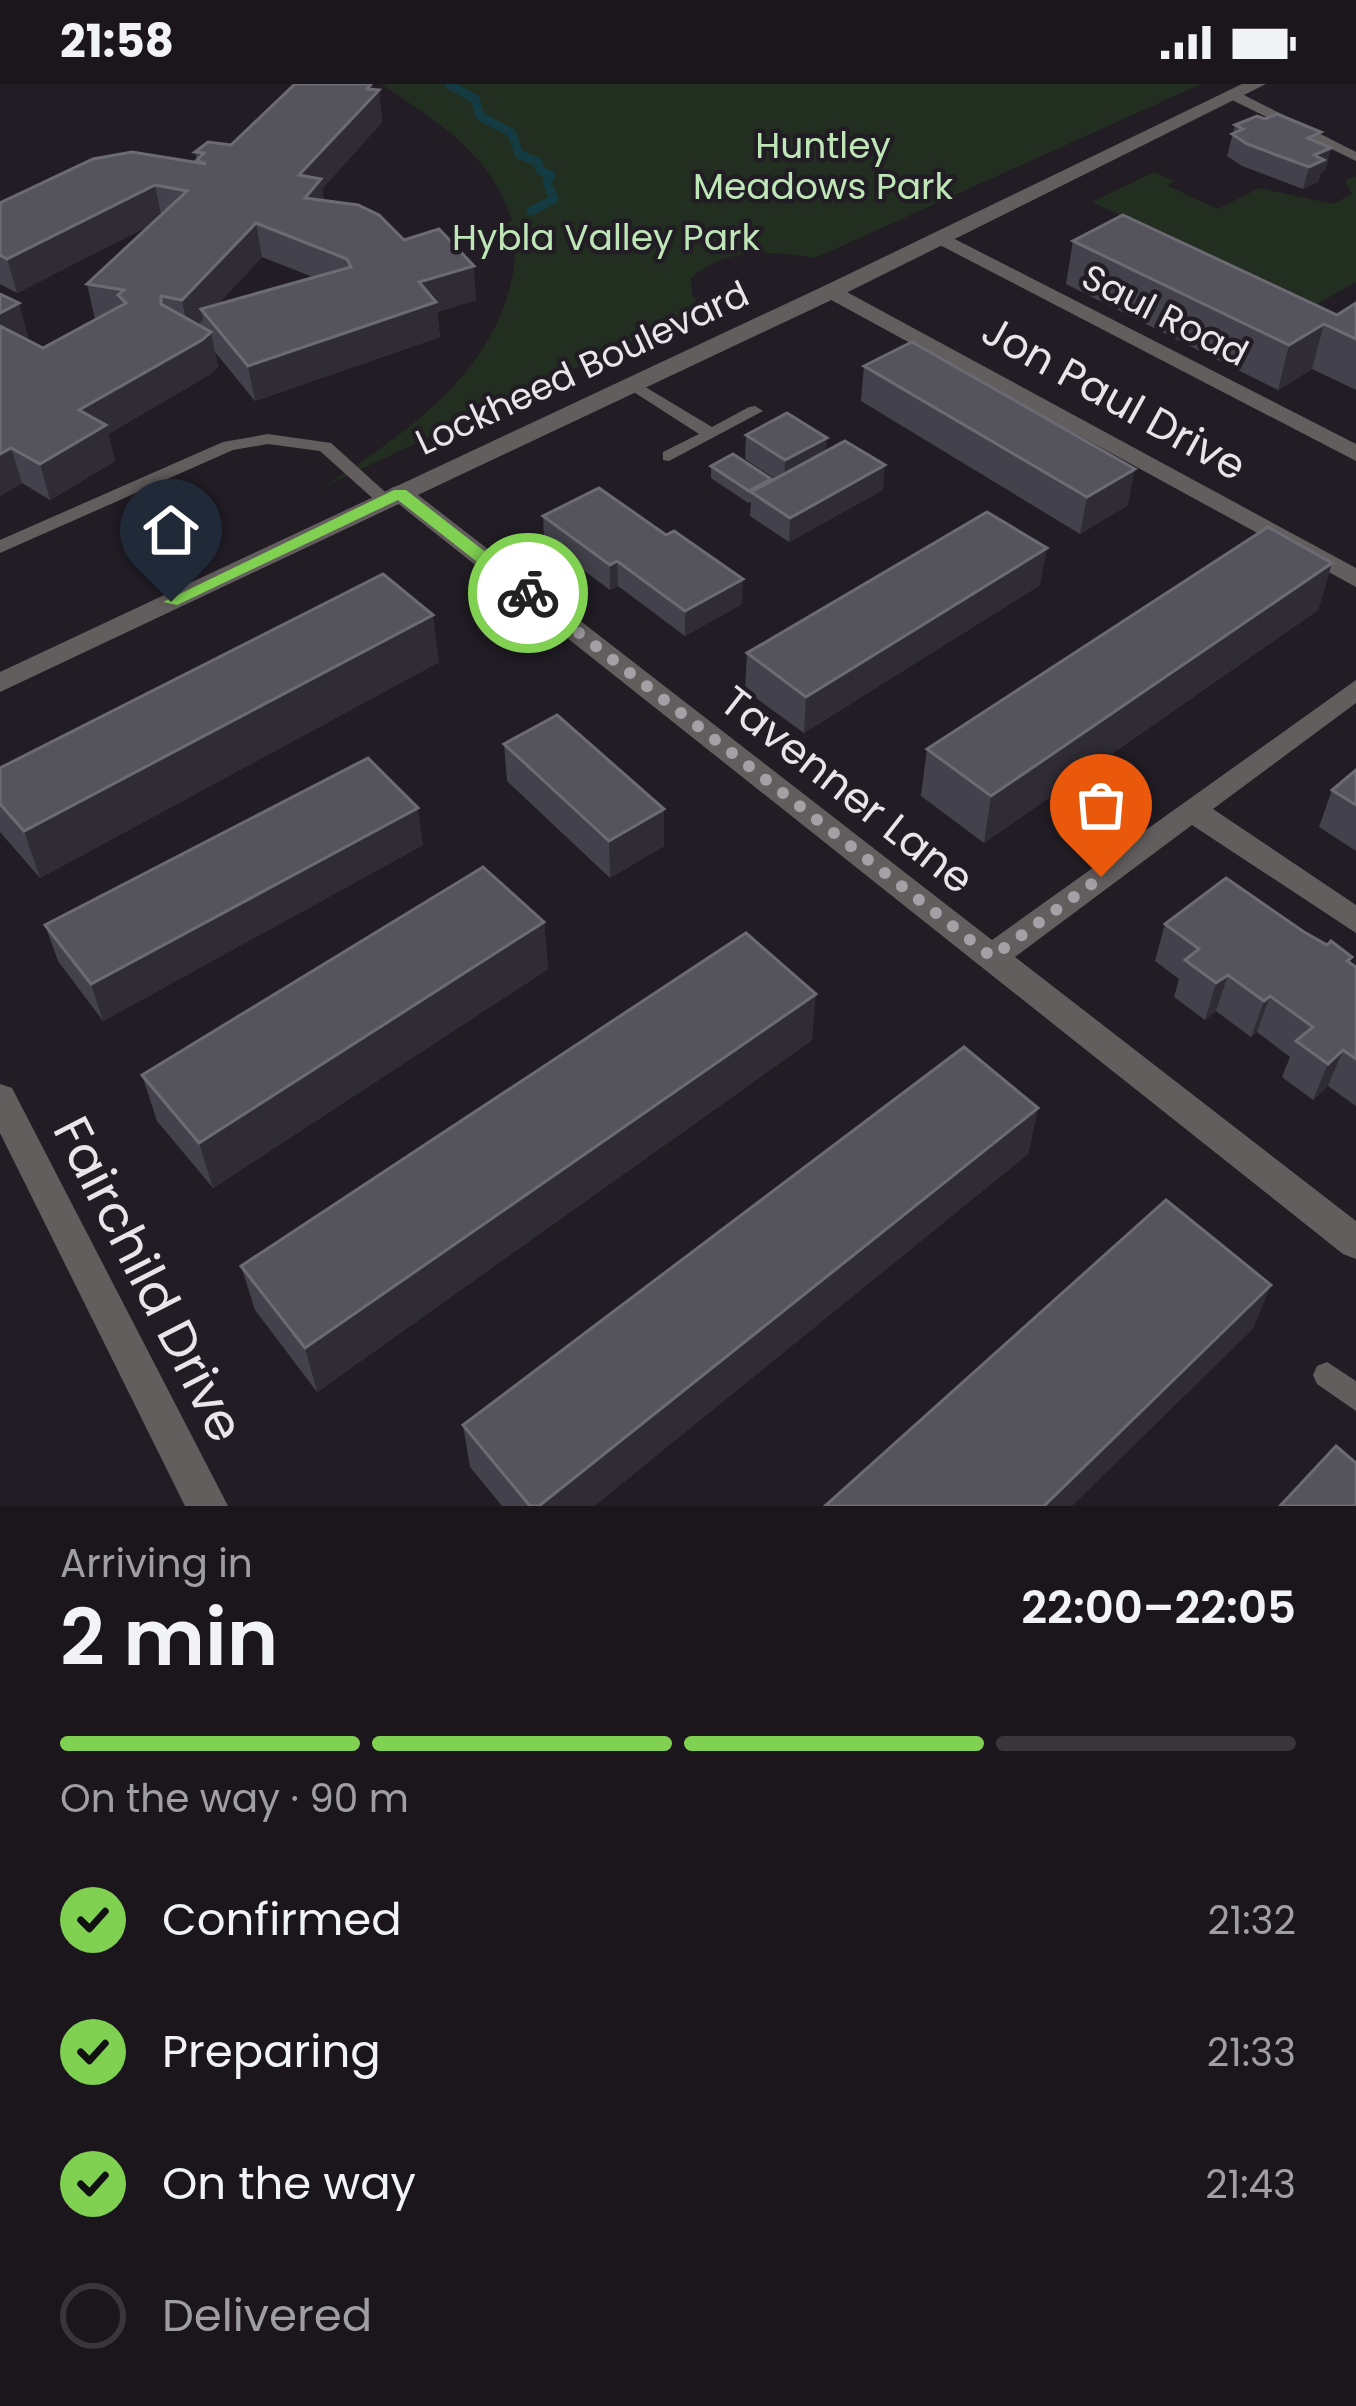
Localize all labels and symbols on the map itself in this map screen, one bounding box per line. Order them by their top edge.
park label: Huntley Meadows Park [693,120,954,212]
park label: Hybla Valley Park [452,212,760,263]
street label: Saul Road [1073,251,1257,379]
street label: Lockheed Boulevard [407,268,757,468]
street label: Jon Paul Drive [971,301,1257,495]
pin [120,479,222,602]
courier [468,533,588,653]
street label: Tavenner Lane [708,672,986,908]
pin [1050,754,1152,877]
street label: Fairchild Drive [36,1104,262,1454]

